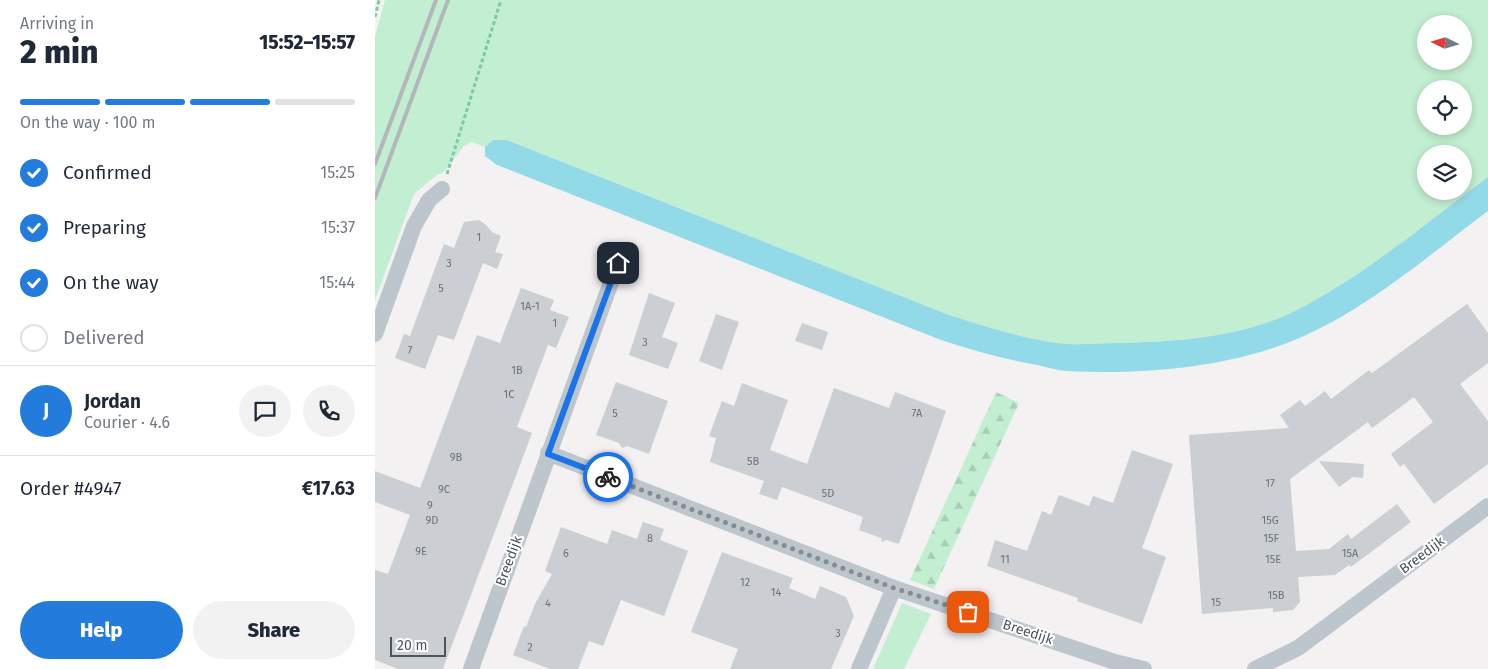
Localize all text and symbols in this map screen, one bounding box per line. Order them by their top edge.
text: Arriving in [20,14,94,33]
north arrow [1417,15,1473,70]
map controls [1417,15,1472,200]
text: 15:52–15:57 [259,31,355,54]
text: 2 min [20,33,98,71]
button: locate [1417,80,1472,135]
text: On the way · 100 m [20,113,155,132]
button: layers [1417,145,1472,200]
icon: check [20,159,48,187]
text: Confirmed [63,161,152,184]
text: 15:25 [320,163,355,182]
icon: check [20,214,48,242]
text: Preparing [63,216,146,239]
text: 15:37 [321,218,355,237]
house number: 1 [477,231,481,244]
pin [597,242,639,284]
icon: home [604,249,632,277]
house number: 3 [446,257,452,270]
icon: check [20,269,48,297]
text: On the way [63,271,159,294]
text: 15:44 [319,273,355,292]
house number: 5 [438,282,444,295]
house number: 1A-1 [520,300,540,313]
house number: 1 [553,317,557,330]
text: Delivered [63,326,145,349]
house number: 3 [642,336,648,349]
house number: 7 [408,344,413,357]
house number: 1B [511,364,523,377]
button: chat [239,385,291,437]
button: phone [303,385,355,437]
house number: 1C [504,388,514,401]
text: Jordan [84,390,141,413]
text: J [43,399,49,422]
house number: 5 [612,407,618,420]
house number: 7A [912,407,923,420]
text: Courier · 4.6 [84,413,170,432]
house number: 9B [450,451,463,464]
courier [583,452,633,502]
house number: 5B [747,455,759,468]
icon: bike [594,463,622,491]
text: Order #4947 [20,477,121,500]
text: €17.63 [302,477,355,500]
house number: 17 [1265,477,1275,490]
house number: 9C [438,483,450,496]
house number: 5D [822,487,834,500]
house number: 9 [427,499,433,512]
house number: 9D [426,514,438,527]
house number: 15G [1261,514,1279,527]
house number: 8 [647,532,653,545]
house number: 15F [1263,532,1279,545]
street label: Breedijk [1396,532,1449,577]
street label: Breedijk [492,533,526,588]
house number: 9E [415,545,427,558]
house number: 6 [563,547,569,560]
house number: 15A [1342,547,1359,560]
house number: 11 [1000,553,1010,566]
house number: 15E [1265,553,1281,566]
house number: 12 [740,576,750,589]
house number: 14 [771,586,781,599]
house number: 15B [1268,589,1285,602]
pin [947,591,989,633]
house number: 15 [1211,596,1222,609]
house number: 4 [545,597,551,610]
icon: bag [954,598,982,626]
button: Help [20,601,183,659]
button: Share [193,601,355,659]
street label: Breedijk [1001,616,1056,648]
house number: 3 [835,627,841,640]
scale bar [390,634,446,657]
text: 20 m [397,637,427,654]
house number: 2 [527,641,533,654]

